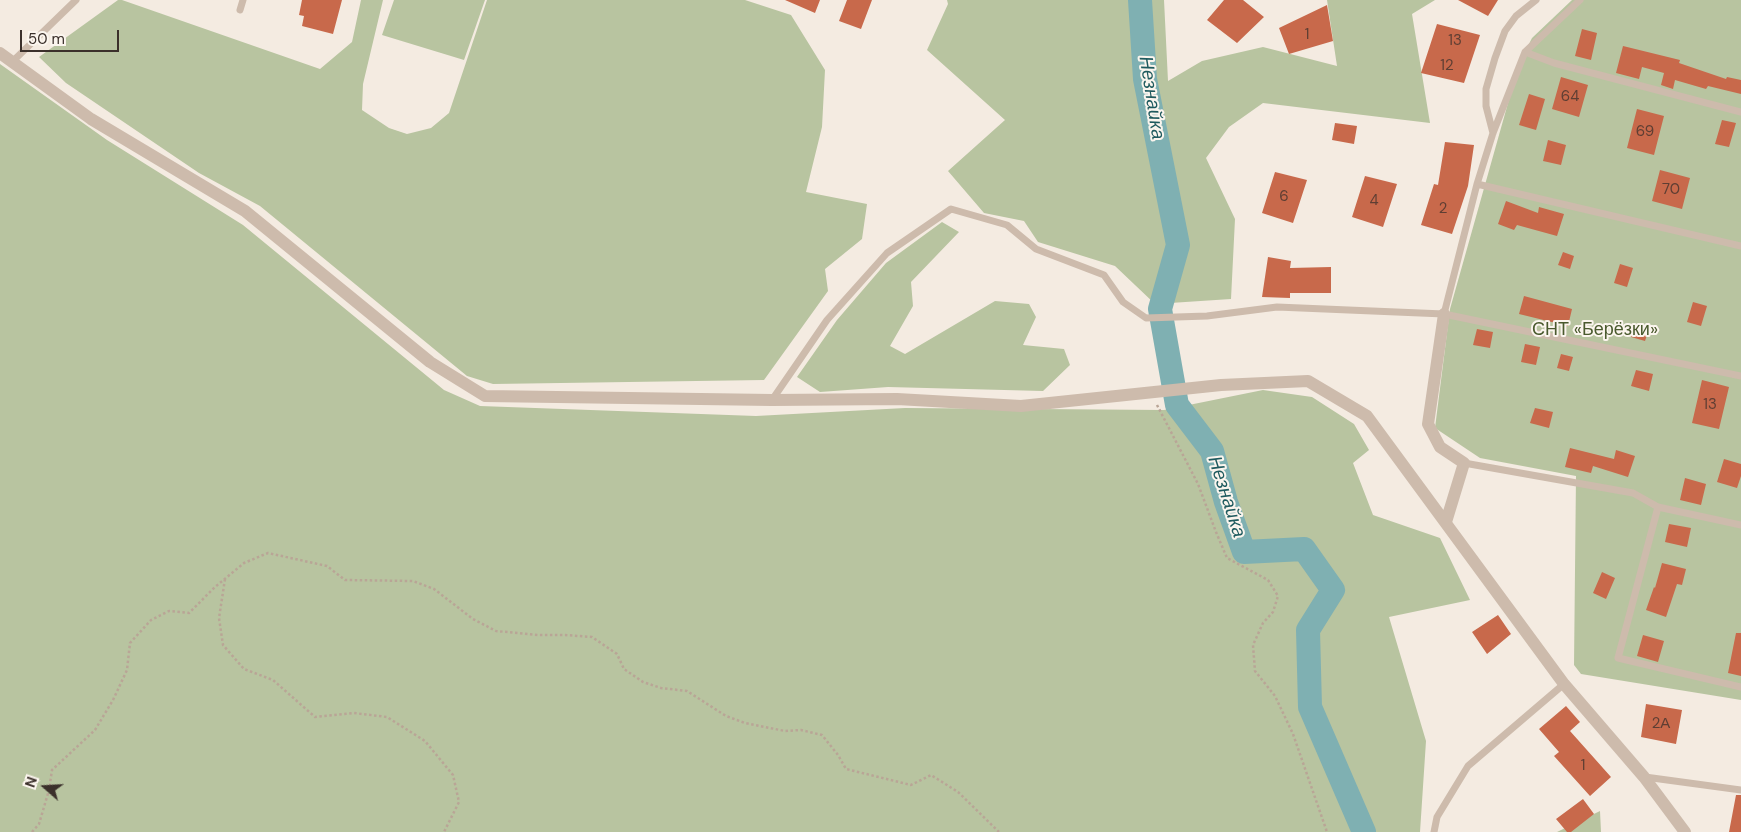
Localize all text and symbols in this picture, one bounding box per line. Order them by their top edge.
scale bar [22,20,121,52]
house number: 1 [1305,26,1309,44]
text: 50 m [28,29,65,49]
house number: 13 [1448,32,1462,50]
water label: Незнайка [1133,55,1169,141]
house number: 12 [1440,57,1454,75]
house number: 64 [1561,88,1579,106]
house number: 69 [1636,123,1654,141]
house number: 70 [1662,181,1680,199]
house number: 6 [1279,188,1289,206]
house number: 4 [1369,192,1379,210]
house number: 2 [1439,200,1447,218]
park label: СНТ «Берёзки» [1532,319,1658,341]
house number: 13 [1703,396,1717,414]
water label: Незнайка [1202,454,1250,540]
house number: 2А [1652,715,1670,733]
house number: 1 [1581,757,1585,775]
north arrow [20,762,70,812]
text: N [21,774,41,790]

